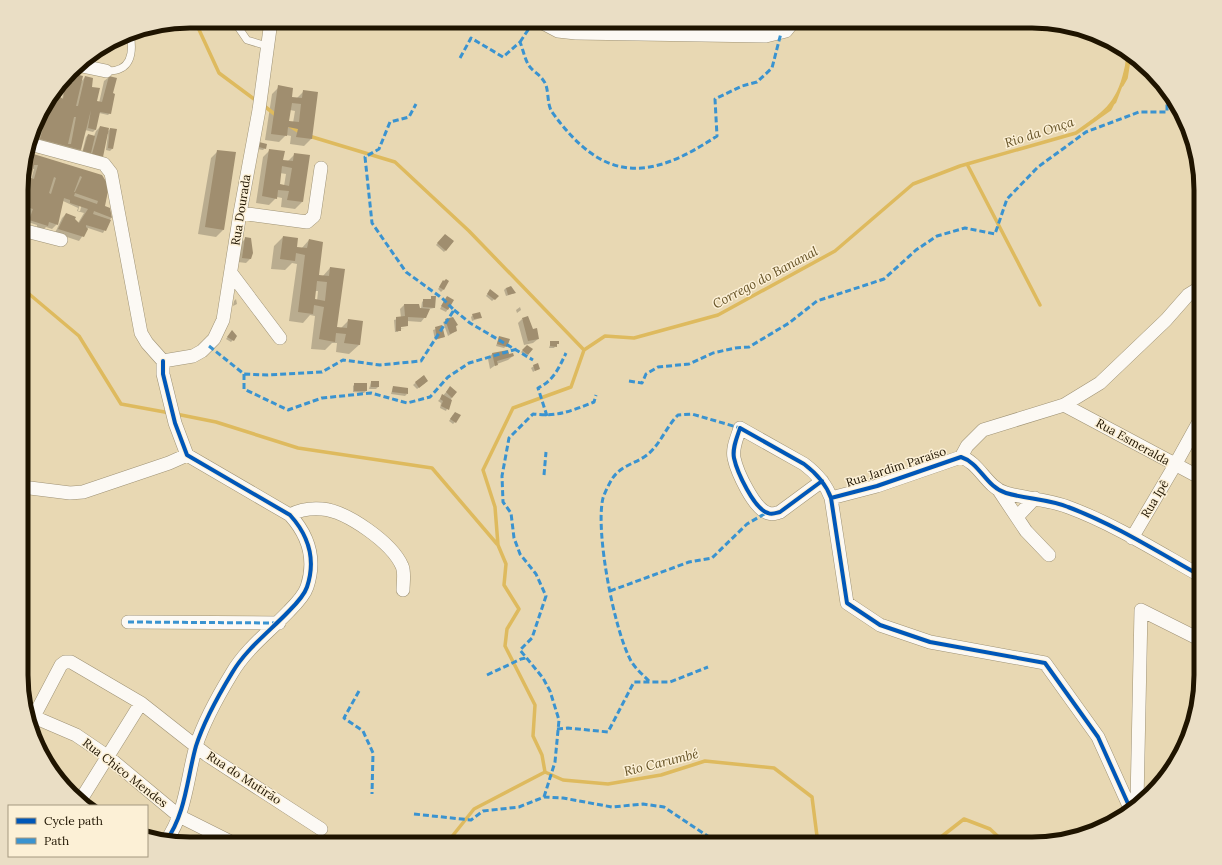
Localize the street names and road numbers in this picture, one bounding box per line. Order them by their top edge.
street label: Rua Dourada [227,173,254,247]
street label: Rua Esmeralda [1094,415,1173,468]
street label: Rua Jardim Paraíso [844,443,948,490]
street label: Rua Ipê [1137,477,1172,520]
street label: Rua Chico Mendes [80,735,171,811]
street label: Rua do Mutirão [204,748,284,807]

